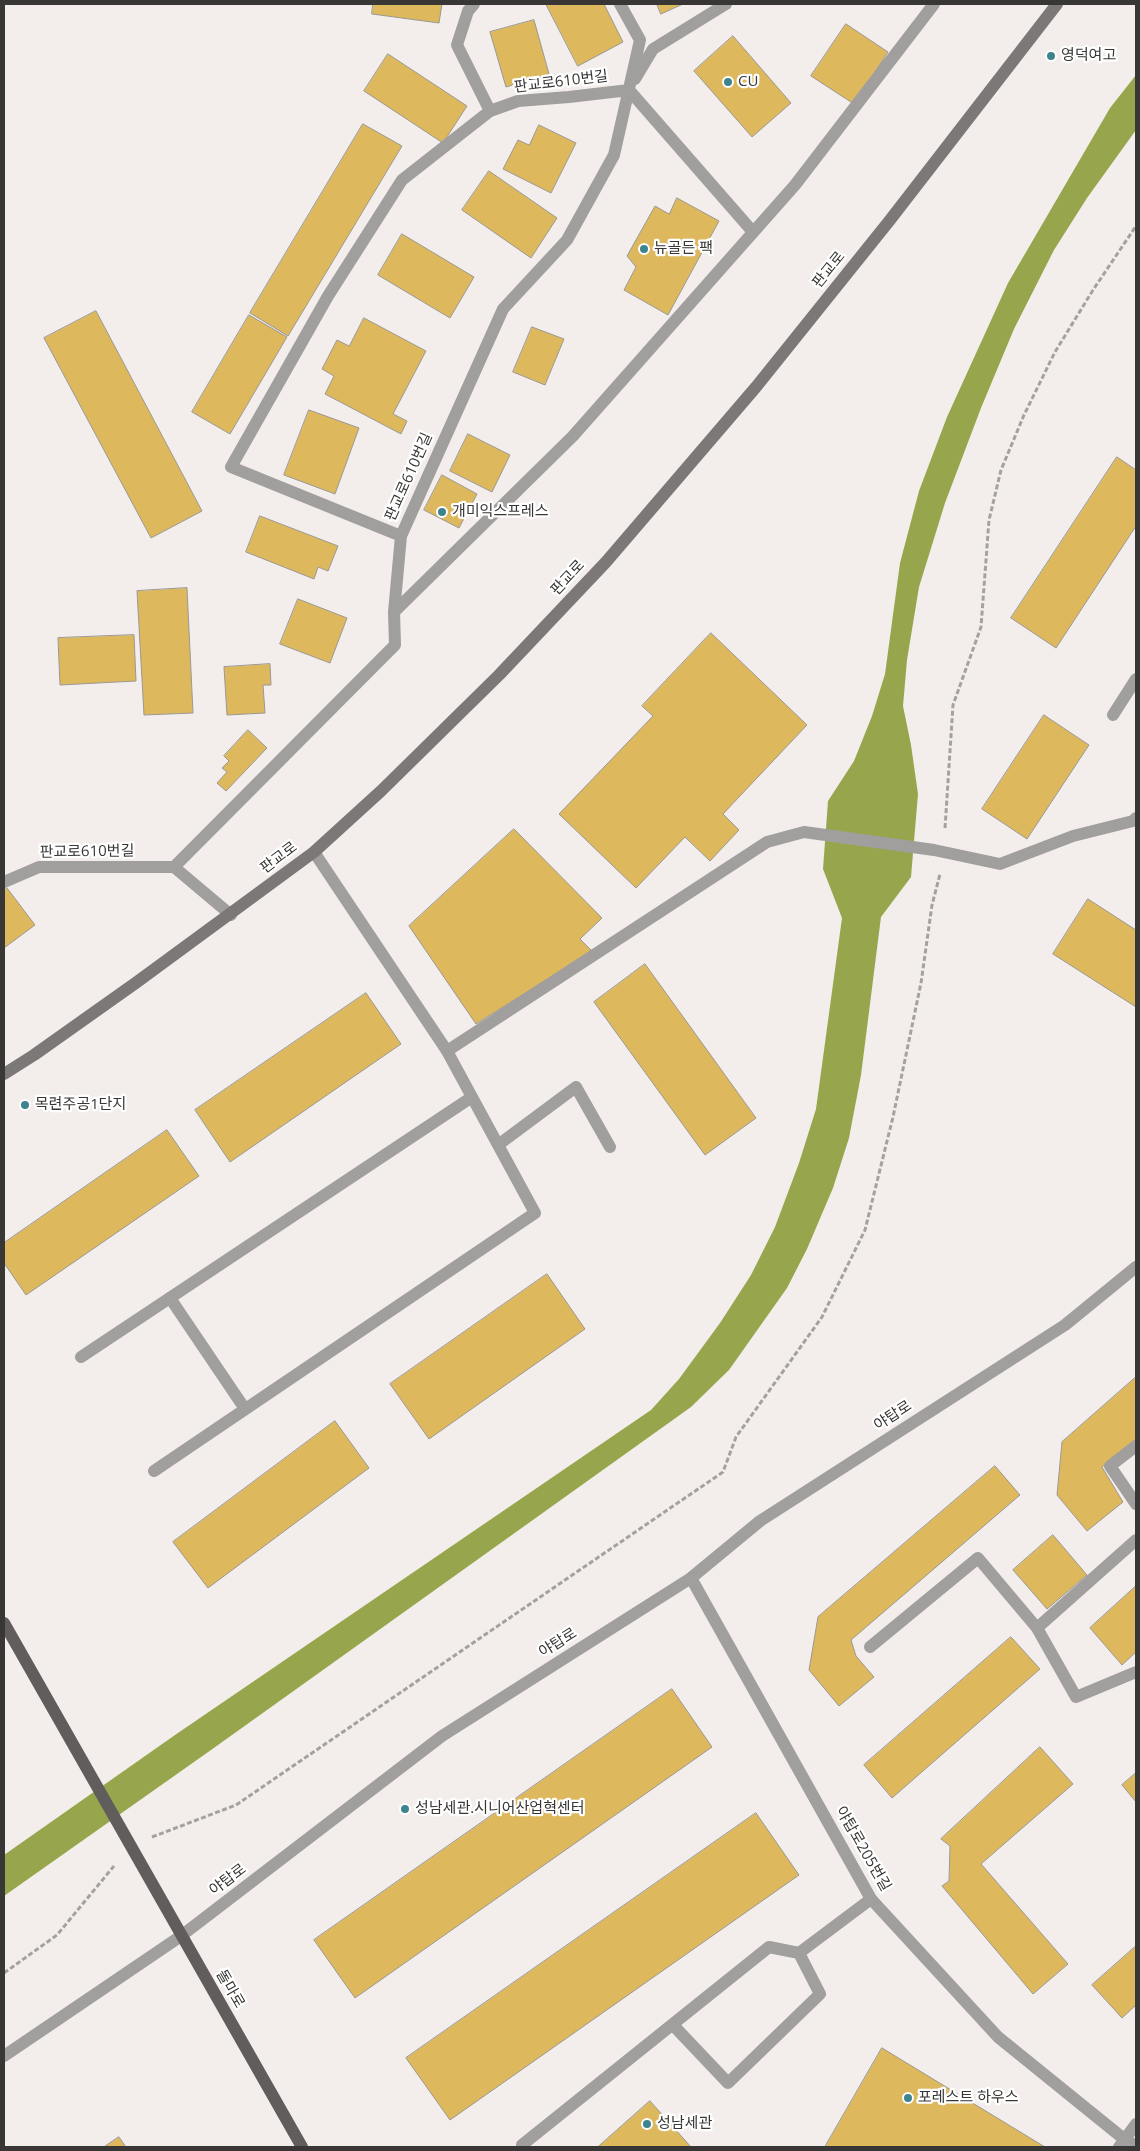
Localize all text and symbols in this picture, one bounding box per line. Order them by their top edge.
place label: 영덕여고 [1061,47,1116,65]
marker: 영덕여고 [1045,50,1057,62]
street label: 판교로610번길 [513,67,609,97]
place label: CU [738,73,758,91]
marker: CU [722,76,734,88]
place label: 뉴골든 팩 [654,240,713,258]
marker: 뉴골든 팩 [638,243,650,255]
street label: 판교로 [809,248,849,292]
street label: 판교로610번길 [382,430,436,524]
place label: 개미익스프레스 [452,503,549,521]
marker: 개미익스프레스 [436,506,448,518]
street label: 판교로 [547,557,589,599]
street label: 판교로 [257,838,301,878]
street label: 판교로610번길 [39,842,135,862]
place label: 목련주공1단지 [35,1096,126,1114]
marker: 목련주공1단지 [19,1099,31,1111]
street label: 야탑로 [871,1397,915,1435]
street label: 야탑로 [536,1624,580,1662]
place label: 성남세관.시니어산업혁센터 [415,1800,585,1818]
marker: 성남세관.시니어산업혁센터 [399,1803,411,1815]
street label: 야탑로205번길 [832,1803,894,1895]
street label: 야탑로 [206,1860,250,1900]
street label: 돌마로 [212,1967,248,2011]
place label: 포레스트 하우스 [918,2089,1018,2107]
marker: 포레스트 하우스 [902,2092,914,2104]
place label: 성남세관 [657,2115,712,2133]
marker: 성남세관 [641,2118,653,2130]

